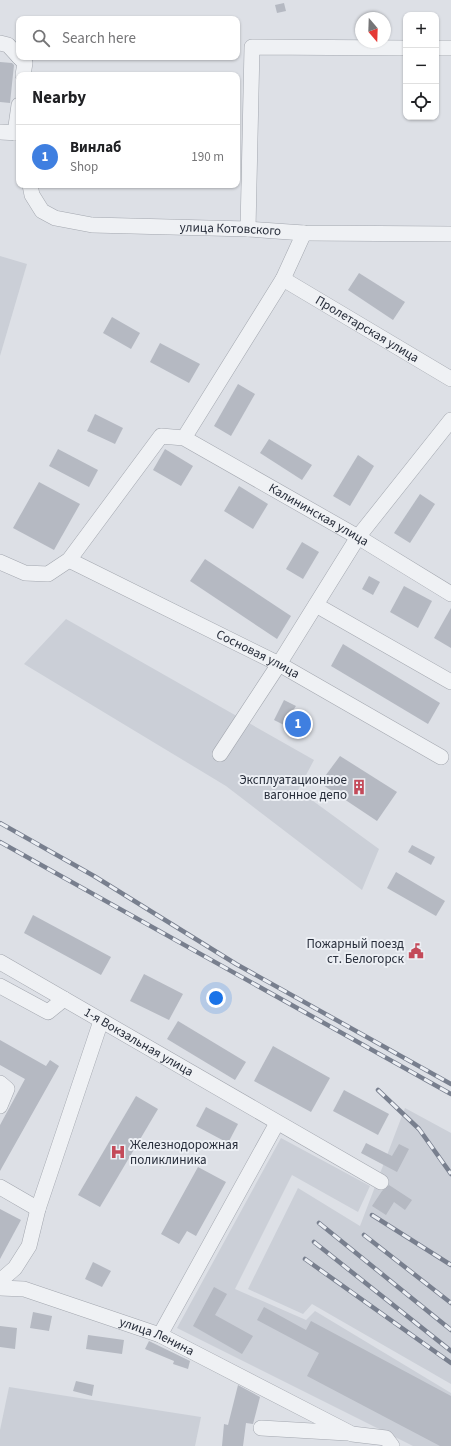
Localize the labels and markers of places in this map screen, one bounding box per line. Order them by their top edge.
pin: 1 [285,709,311,739]
place label: Эксплуатационное вагонное депо [239,771,347,804]
building icon: Эксплуатационное вагонное депо [350,778,368,796]
place label: Пожарный поезд ст. Белогорск [306,935,405,968]
public building icon: Пожарный поезд ст. Белогорск [407,942,425,960]
place label: Железнодорожная поликлиника [130,1136,239,1169]
hospital icon: Железнодорожная поликлиника [109,1143,127,1161]

